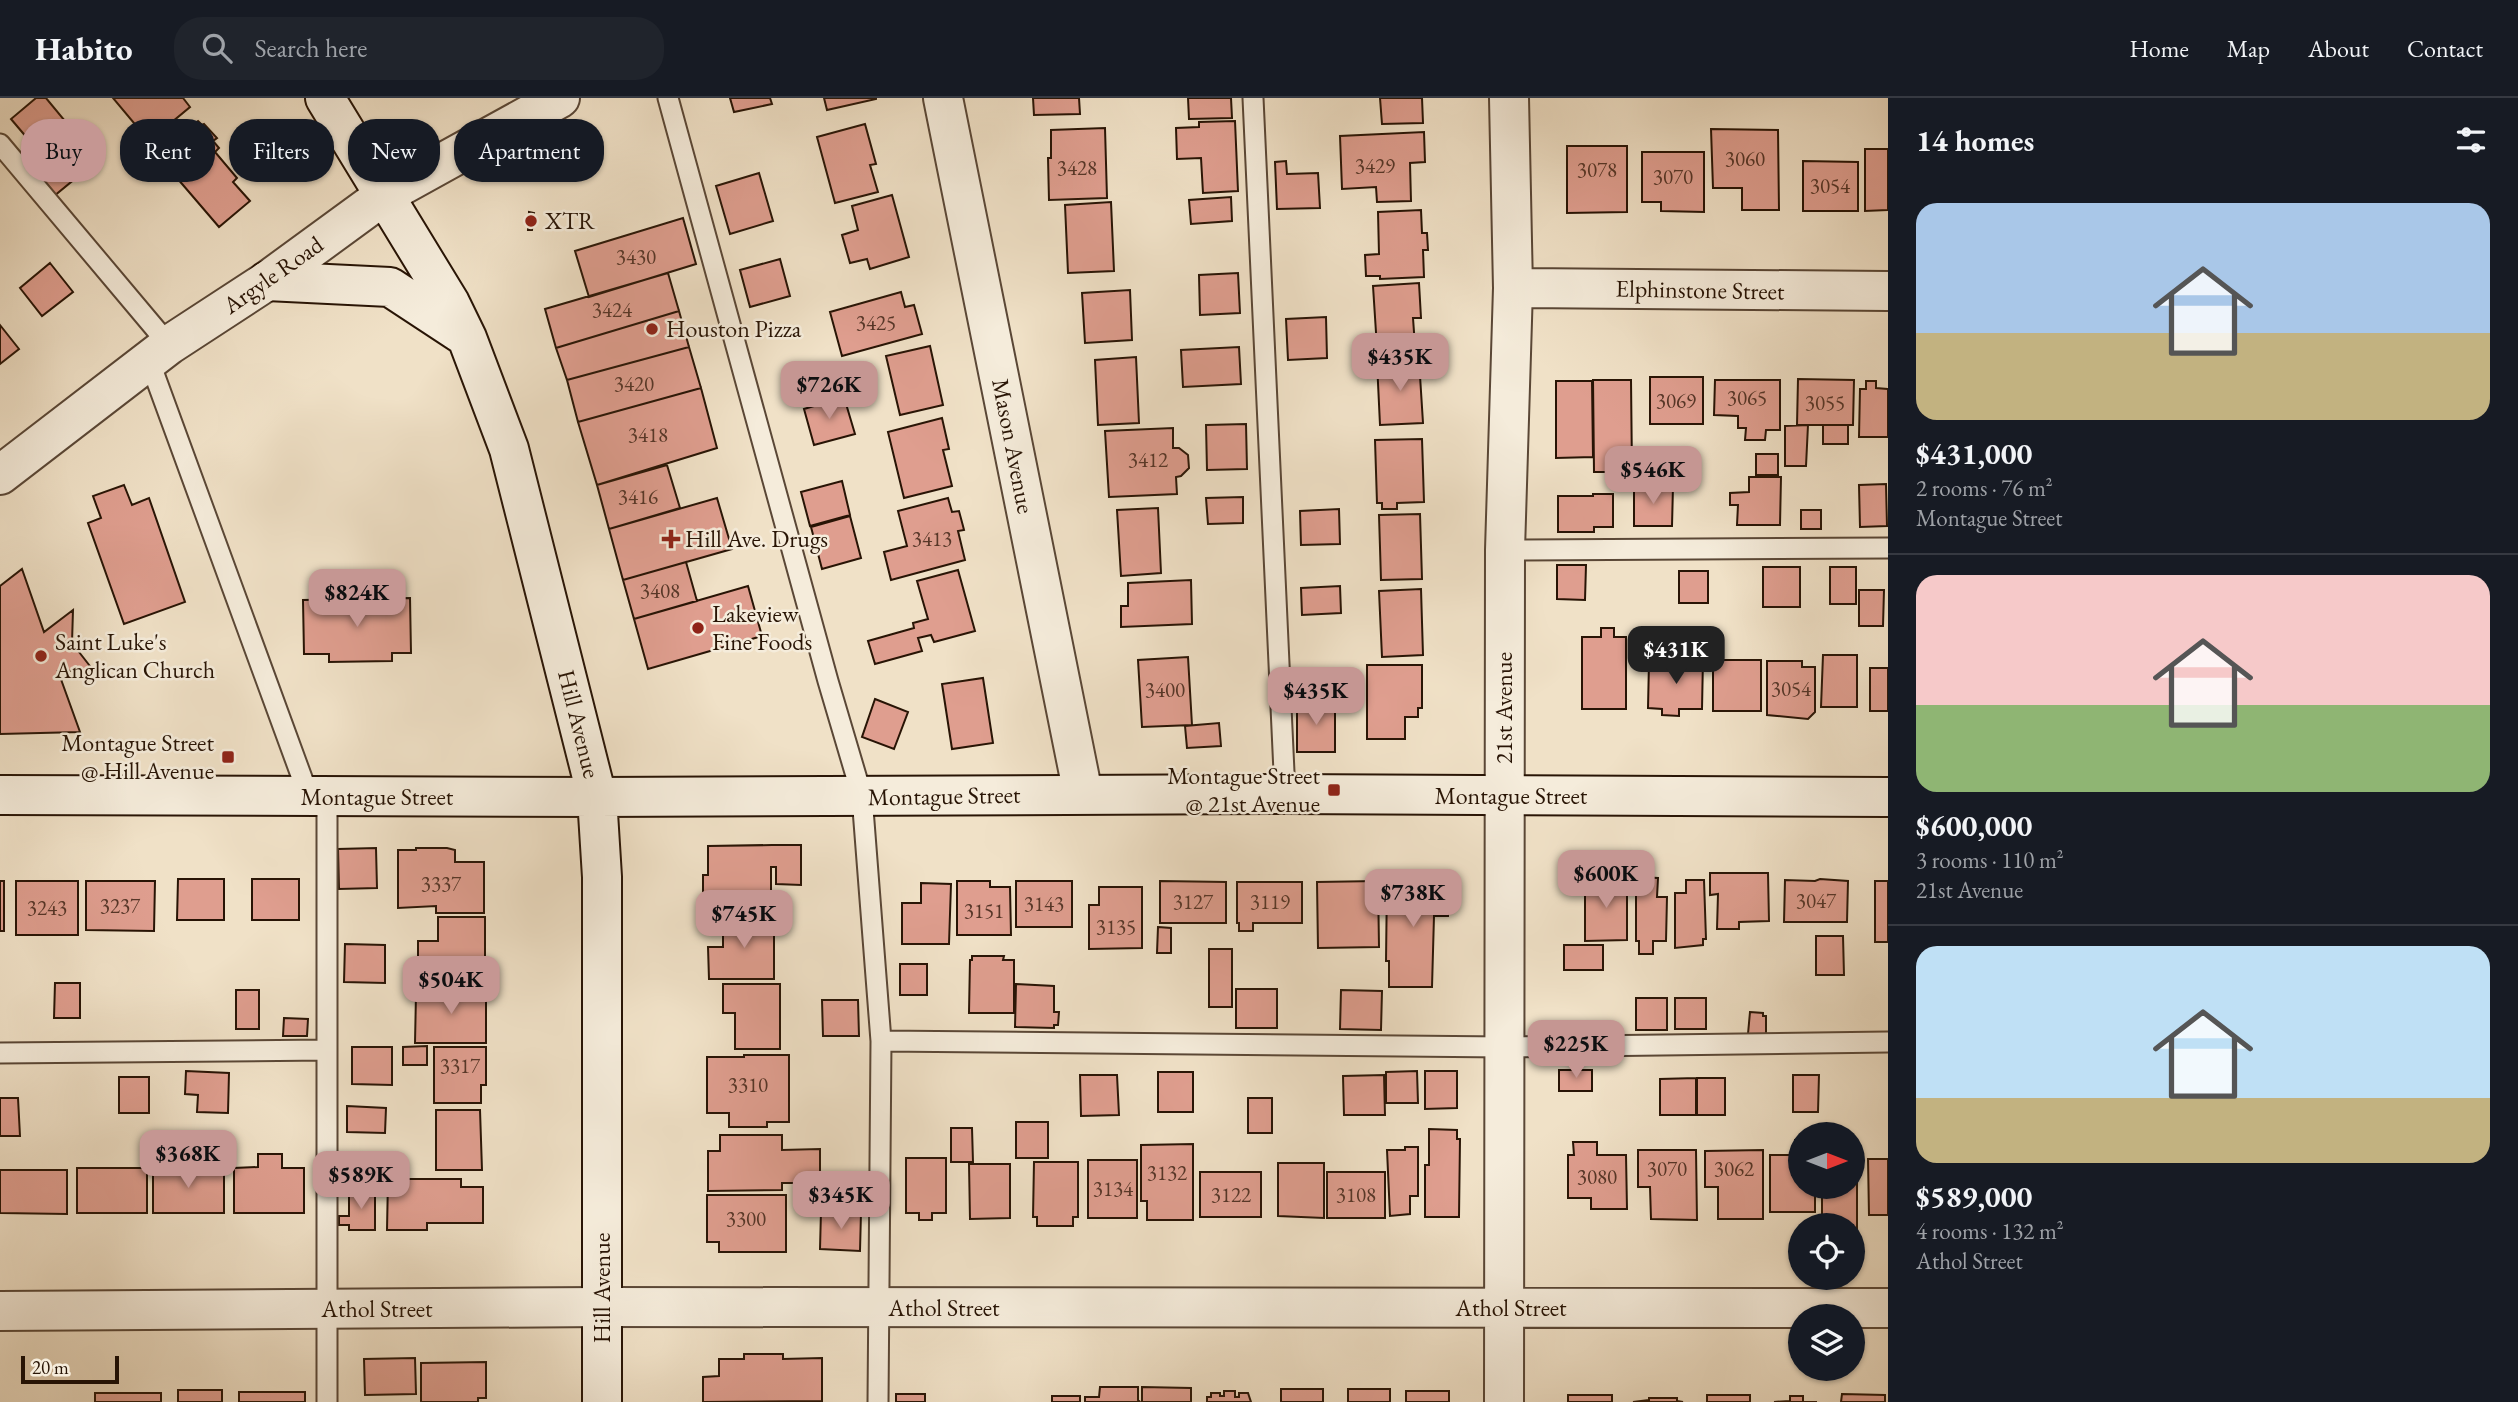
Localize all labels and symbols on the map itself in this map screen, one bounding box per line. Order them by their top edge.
house number: 3060 [1725,145,1765,172]
house number: 3429 [1355,152,1395,179]
house number: 3428 [1057,154,1097,181]
house number: 3078 [1577,156,1617,183]
house number: 3070 [1653,163,1693,190]
house number: 3054 [1810,172,1851,199]
place label: XTR [544,205,596,236]
marker: XTR [523,213,539,229]
street label: Argyle Road [216,228,330,321]
house number: 3430 [616,243,656,270]
street label: Elphinstone Street [1615,273,1785,306]
house number: 3424 [592,296,633,323]
house number: 3425 [856,309,896,336]
place label: Houston Pizza [666,313,802,344]
marker: Houston Pizza [644,321,660,337]
pin: $435K [1351,334,1449,393]
pin: $726K [780,362,878,421]
house number: 3420 [614,370,654,397]
street label: Mason Avenue [985,376,1042,516]
house number: 3065 [1727,384,1767,411]
house number: 3069 [1656,387,1696,414]
house number: 3055 [1805,389,1845,416]
house number: 3418 [628,421,668,448]
house number: 3412 [1128,446,1168,473]
pin: $546K [1604,446,1702,506]
house number: 3416 [618,483,658,510]
place label: Hill Ave. Drugs [685,523,828,554]
house number: 3413 [912,525,952,552]
marker: Hill Ave. Drugs [663,531,679,547]
pin: $824K [308,570,406,629]
house number: 3408 [640,577,680,604]
place label: Lakeview Fine Foods [712,598,812,657]
marker: Lakeview Fine Foods [690,620,706,636]
place label: Saint Luke's Anglican Church [54,626,215,685]
pin: $431K [1627,626,1725,686]
marker: Saint Luke's Anglican Church [33,648,49,664]
street label: 21st Avenue [1488,652,1519,764]
street label: Hill Avenue [551,667,608,781]
pin: $435K [1267,668,1365,727]
house number: 3054 [1771,675,1812,702]
house number: 3400 [1145,676,1185,703]
place label: Montague Street @ Hill Avenue [61,727,214,786]
marker: Montague Street @ Hill Avenue [220,749,236,765]
place label: Montague Street @ 21st Avenue [1167,760,1320,819]
street label: Montague Street [867,779,1021,812]
street label: Montague Street [1435,780,1588,811]
street label: Montague Street [301,781,454,812]
marker: Montague Street @ 21st Avenue [1326,782,1342,798]
pin: $600K [1557,850,1655,910]
house number: 3337 [421,870,462,897]
pin: $738K [1364,870,1462,929]
house number: 3047 [1796,887,1837,914]
house number: 3127 [1173,888,1214,915]
house number: 3119 [1250,888,1290,915]
pin: $745K [695,890,793,950]
house number: 3143 [1024,890,1064,917]
house number: 3237 [100,892,141,919]
house number: 3243 [27,894,67,921]
house number: 3151 [964,897,1004,924]
house number: 3135 [1096,913,1136,940]
pin: $504K [402,956,500,1016]
pin: $225K [1527,1020,1625,1080]
house number: 3317 [440,1052,481,1079]
house number: 3310 [728,1071,768,1098]
north arrow [1788,1122,1866,1199]
pin: $368K [139,1130,237,1190]
pin: $589K [312,1152,410,1211]
house number: 3070 [1647,1155,1687,1182]
house number: 3062 [1714,1155,1754,1182]
house number: 3132 [1147,1159,1187,1186]
house number: 3080 [1577,1163,1617,1190]
pin: $345K [792,1172,890,1231]
house number: 3134 [1093,1175,1134,1202]
house number: 3122 [1211,1181,1251,1208]
house number: 3108 [1336,1181,1376,1208]
house number: 3300 [726,1205,766,1232]
street label: Hill Avenue [586,1233,617,1343]
street label: Athol Street [887,1292,1000,1323]
street label: Athol Street [1454,1292,1567,1323]
street label: Athol Street [320,1293,433,1324]
scale bar [21,1353,119,1385]

